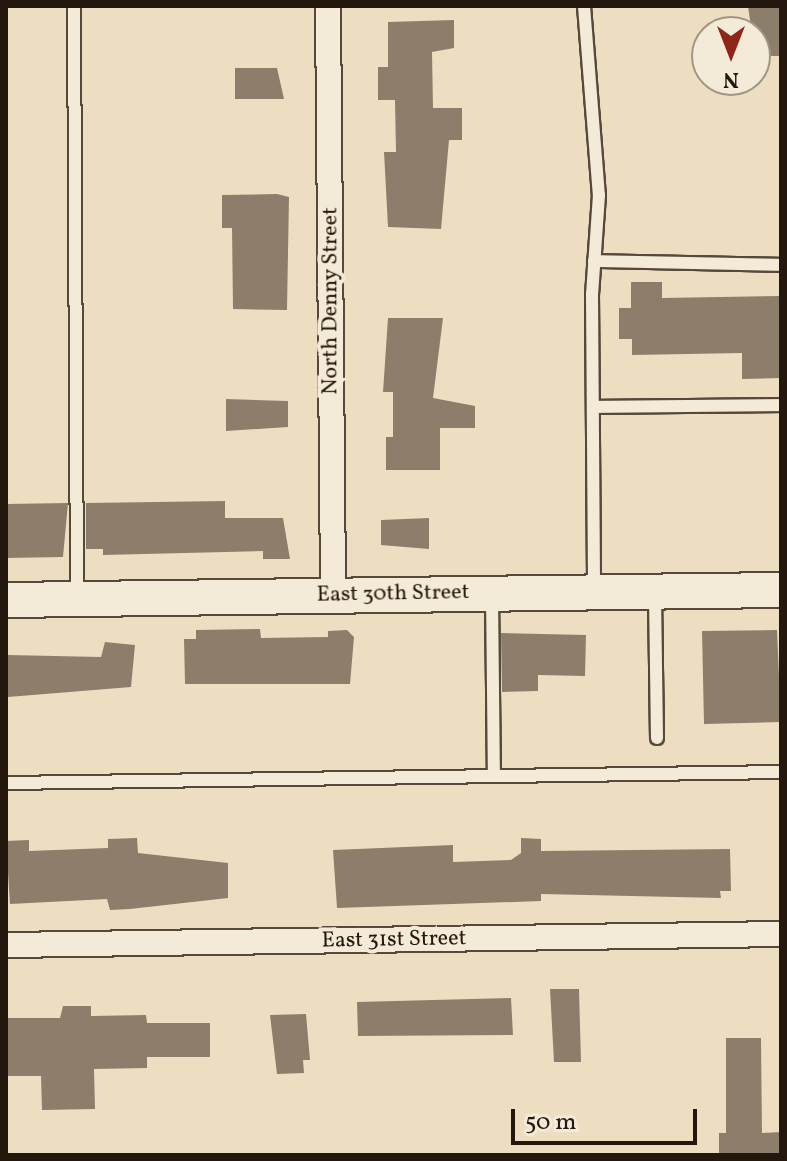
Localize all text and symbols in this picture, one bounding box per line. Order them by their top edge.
north arrow [691,16,771,96]
text: N [723,63,739,94]
street label: North Denny Street [318,207,344,395]
street label: East 30th Street [316,579,470,609]
street label: East 31st Street [321,926,467,954]
scale bar [515,1093,701,1143]
text: 50 m [525,1106,577,1140]

